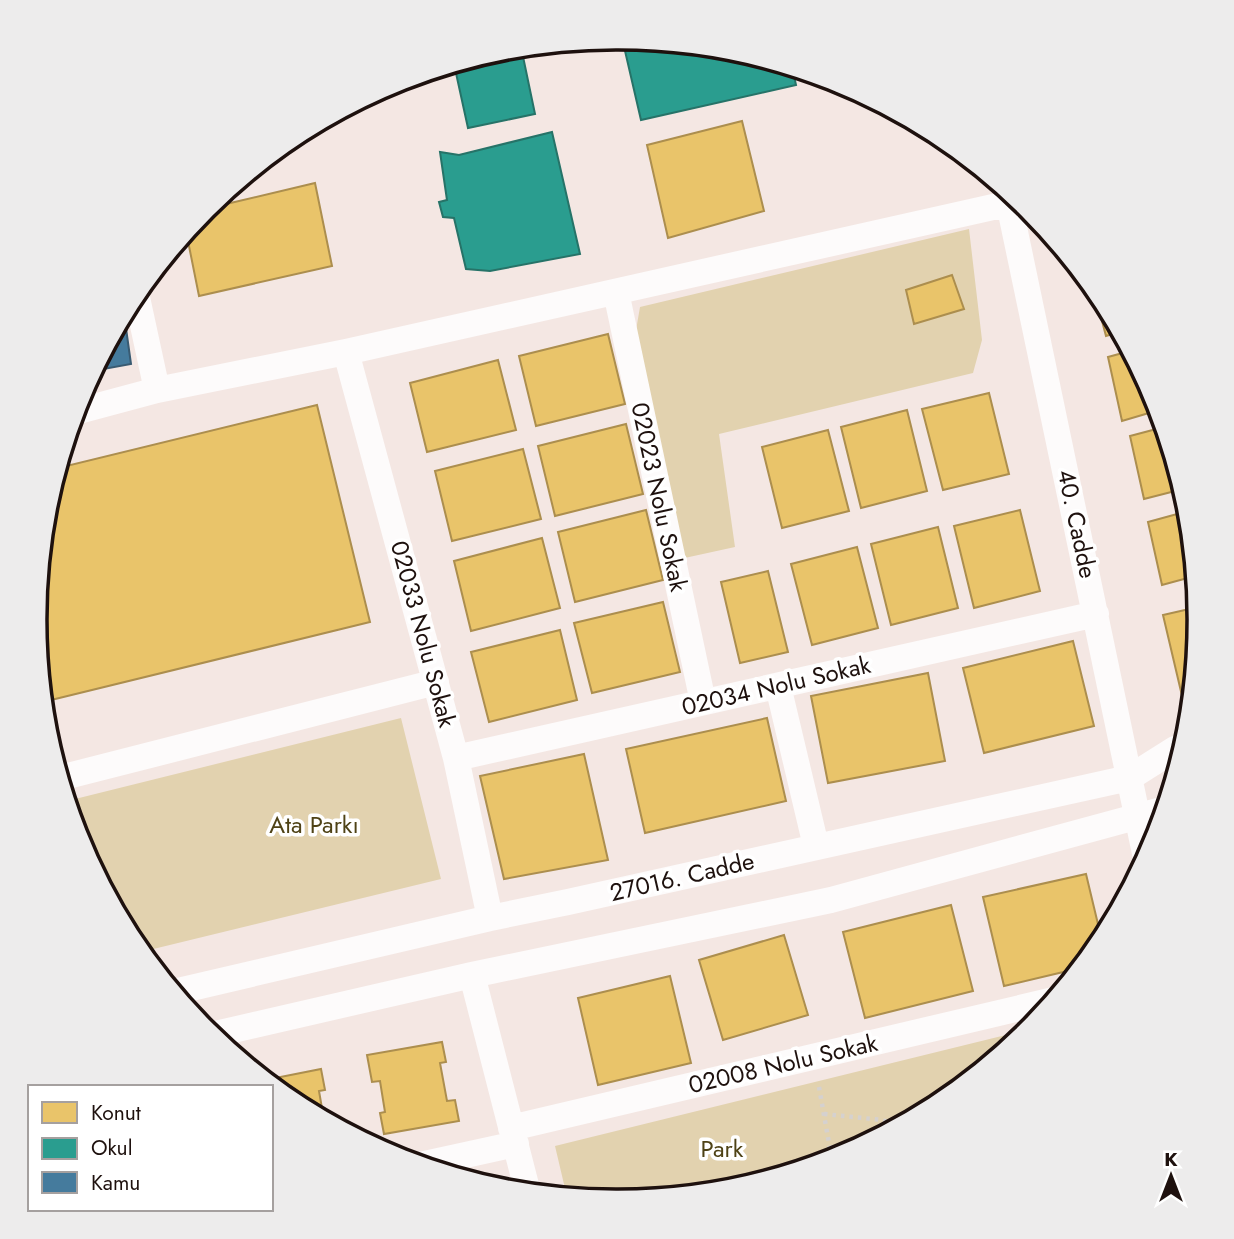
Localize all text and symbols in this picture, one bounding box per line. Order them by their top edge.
street label: 02023 Nolu Sokak [622,399,697,595]
street label: 40. Cadde [1049,466,1106,582]
street label: 02033 Nolu Sokak [382,537,465,731]
street label: 02034 Nolu Sokak [678,647,874,724]
park label: Ata Parkı [269,807,359,842]
street label: 27016. Cadde [606,843,758,910]
street label: 02008 Nolu Sokak [685,1025,881,1102]
legend [28,1085,273,1211]
text: Konut [91,1098,141,1128]
park label: Park [701,1131,744,1166]
text: Okul [91,1133,132,1163]
north arrow [1136,1141,1206,1211]
text: K [1164,1146,1178,1173]
text: Kamu [91,1168,140,1198]

